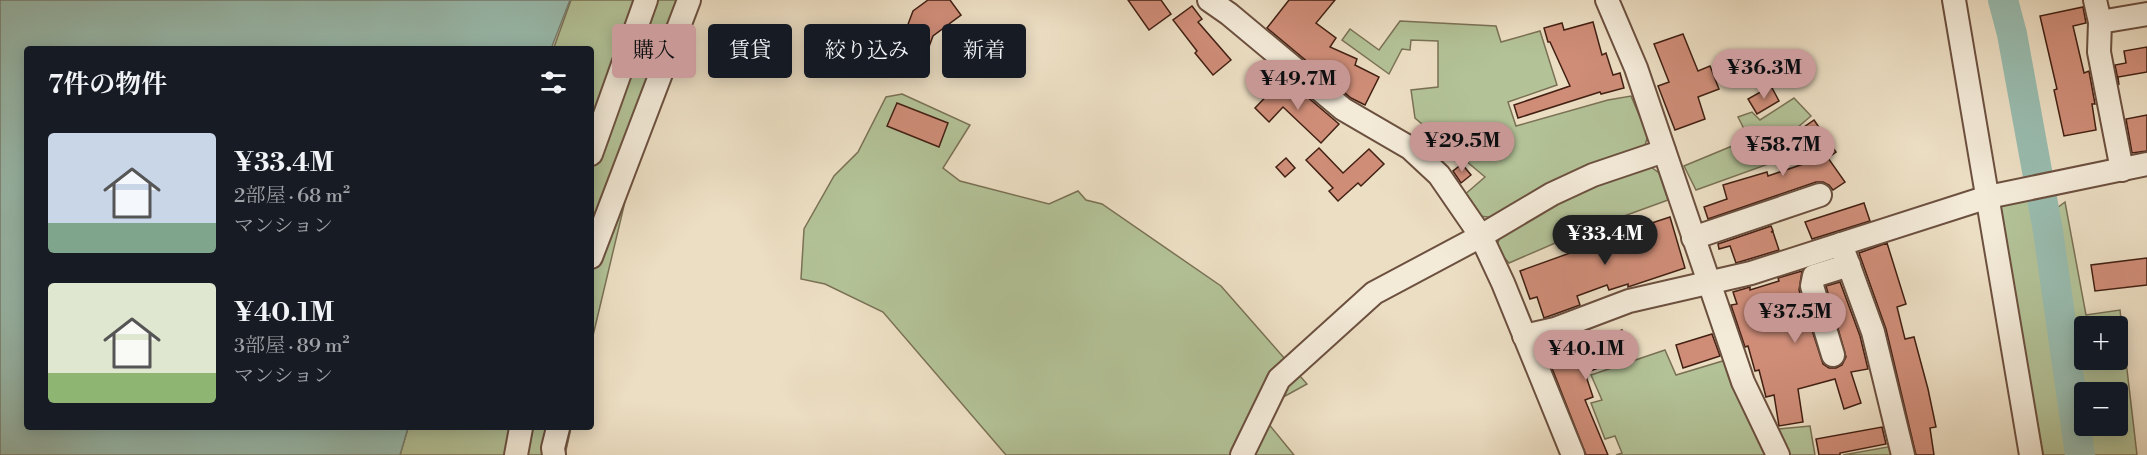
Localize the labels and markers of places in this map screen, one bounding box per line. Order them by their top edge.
pin: ¥36.3M [1715,49,1813,100]
pin: ¥49.7M [1249,60,1347,111]
pin: ¥29.5M [1413,122,1511,173]
pin: ¥58.7M [1734,126,1832,177]
pin: ¥33.4M [1556,215,1654,266]
pin: ¥37.5M [1746,293,1844,344]
pin: ¥40.1M [1537,330,1635,381]

